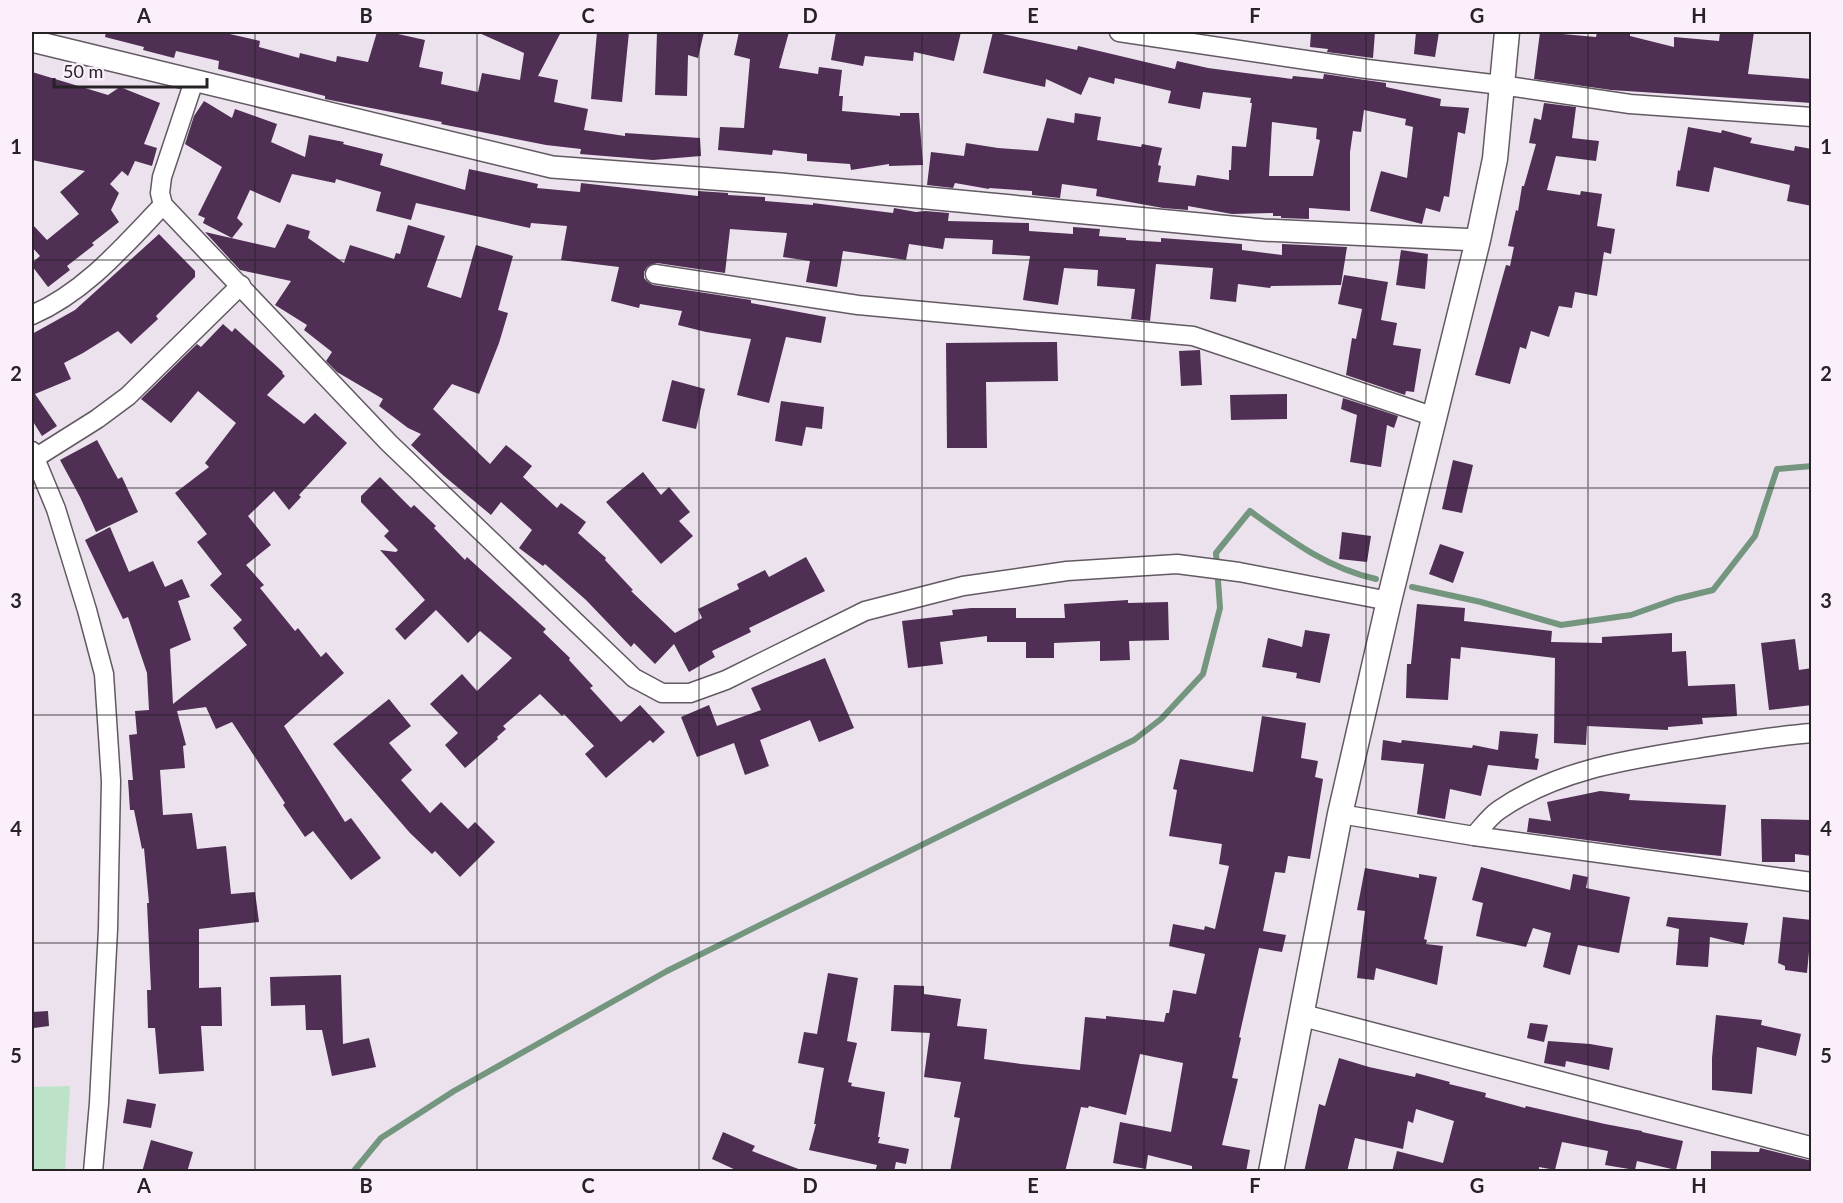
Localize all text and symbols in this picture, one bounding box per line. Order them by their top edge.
text: A [136,3,151,27]
text: B [359,3,373,27]
text: C [581,3,595,27]
text: D [802,3,818,27]
text: E [1027,3,1039,27]
text: F [1249,3,1261,27]
text: G [1470,3,1484,27]
text: H [1691,3,1707,27]
scale bar [54,51,207,89]
text: 50 m [63,60,103,82]
text: 1 [10,134,22,158]
text: 1 [1820,134,1832,158]
text: 2 [10,361,22,385]
text: 2 [1820,361,1832,385]
text: 3 [10,588,22,612]
text: 3 [1820,588,1832,612]
text: 4 [10,816,22,840]
text: 4 [1820,816,1832,840]
text: 5 [10,1043,22,1067]
text: 5 [1820,1043,1832,1067]
text: A [136,1173,151,1197]
text: B [359,1173,373,1197]
text: C [581,1173,595,1197]
text: D [802,1173,818,1197]
text: E [1027,1173,1039,1197]
text: F [1249,1173,1261,1197]
text: G [1470,1173,1484,1197]
text: H [1691,1173,1707,1197]

